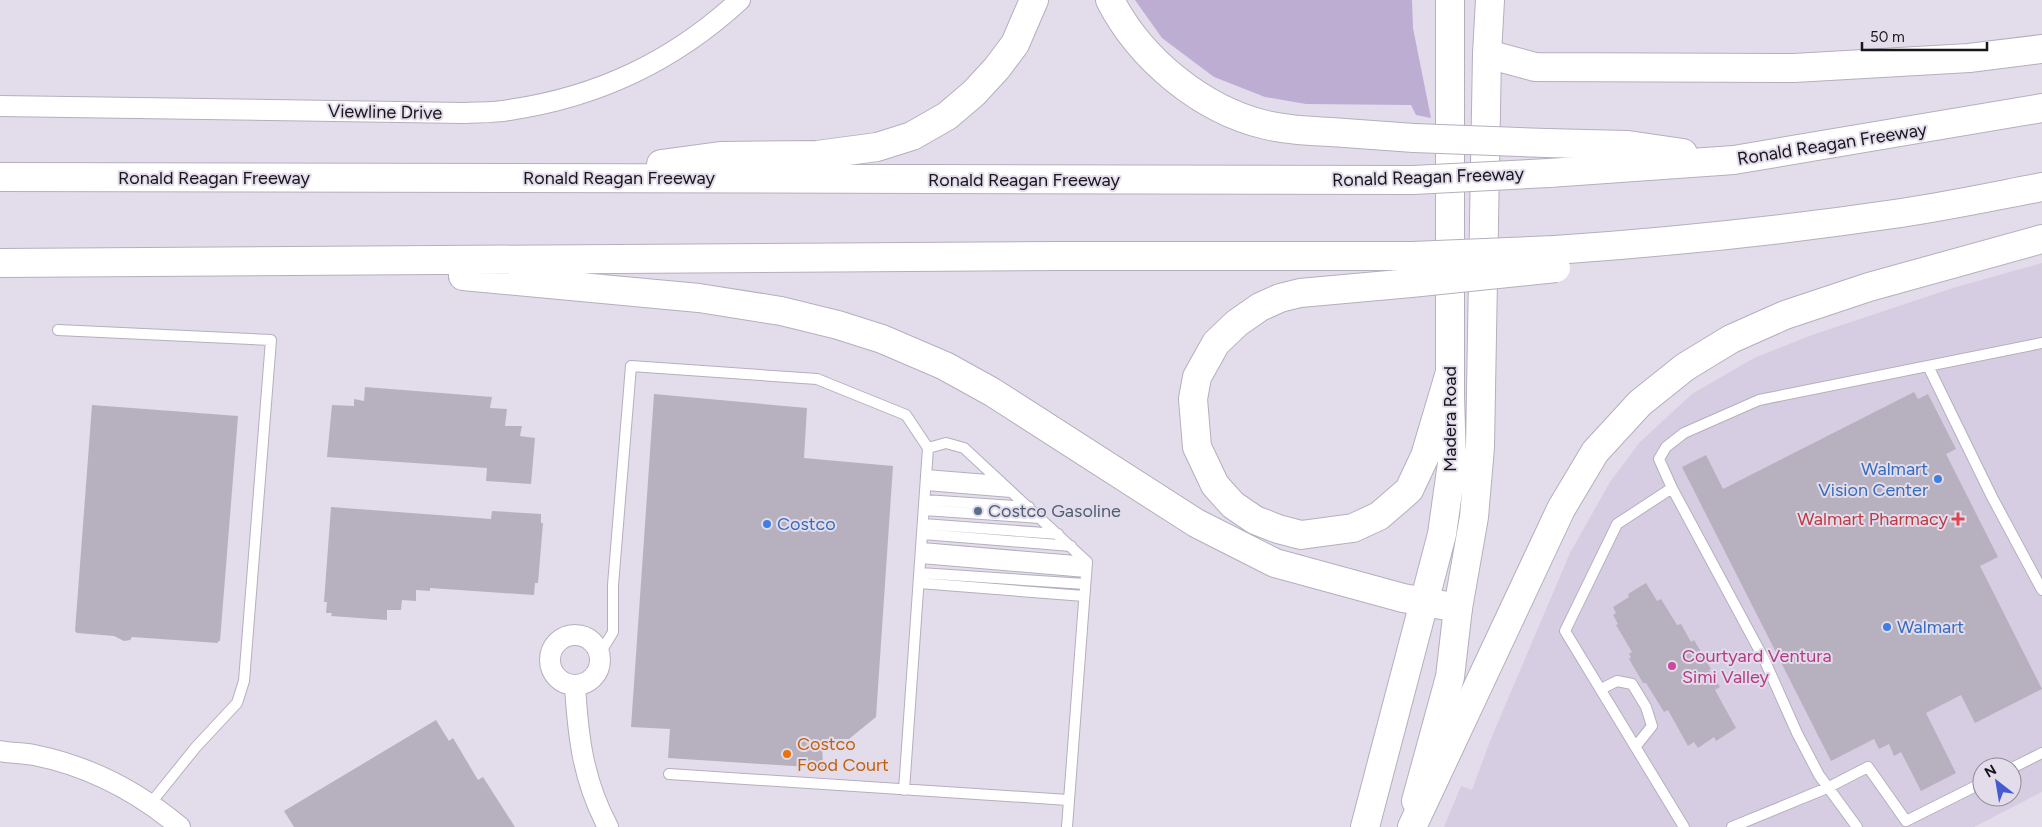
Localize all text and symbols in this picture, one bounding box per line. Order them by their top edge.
scale bar [1862,20,1987,52]
text: 50 m [1870,28,1905,46]
street label: Viewline Drive [328,100,443,124]
street label: Ronald Reagan Freeway [1736,118,1929,170]
street label: Ronald Reagan Freeway [1332,163,1525,191]
street label: Ronald Reagan Freeway [118,167,310,189]
street label: Ronald Reagan Freeway [523,167,715,189]
street label: Ronald Reagan Freeway [928,169,1120,191]
street label: Madera Road [1439,366,1461,472]
place label: Walmart Vision Center [1818,458,1928,501]
marker: Walmart Vision Center [1932,473,1944,485]
place label: Costco Gasoline [988,500,1121,522]
marker: Costco Gasoline [972,505,984,517]
place label: Walmart Pharmacy [1797,508,1949,530]
place label: Costco [777,513,836,535]
marker: Walmart Pharmacy [1952,513,1964,525]
marker: Costco [761,518,773,530]
place label: Walmart [1897,616,1964,638]
marker: Walmart [1881,621,1893,633]
place label: Courtyard Ventura Simi Valley [1682,645,1832,688]
marker: Courtyard Ventura Simi Valley [1666,660,1678,672]
place label: Costco Food Court [797,733,889,776]
marker: Costco Food Court [781,748,793,760]
north arrow [1972,757,2022,807]
text: N [1982,761,2000,781]

